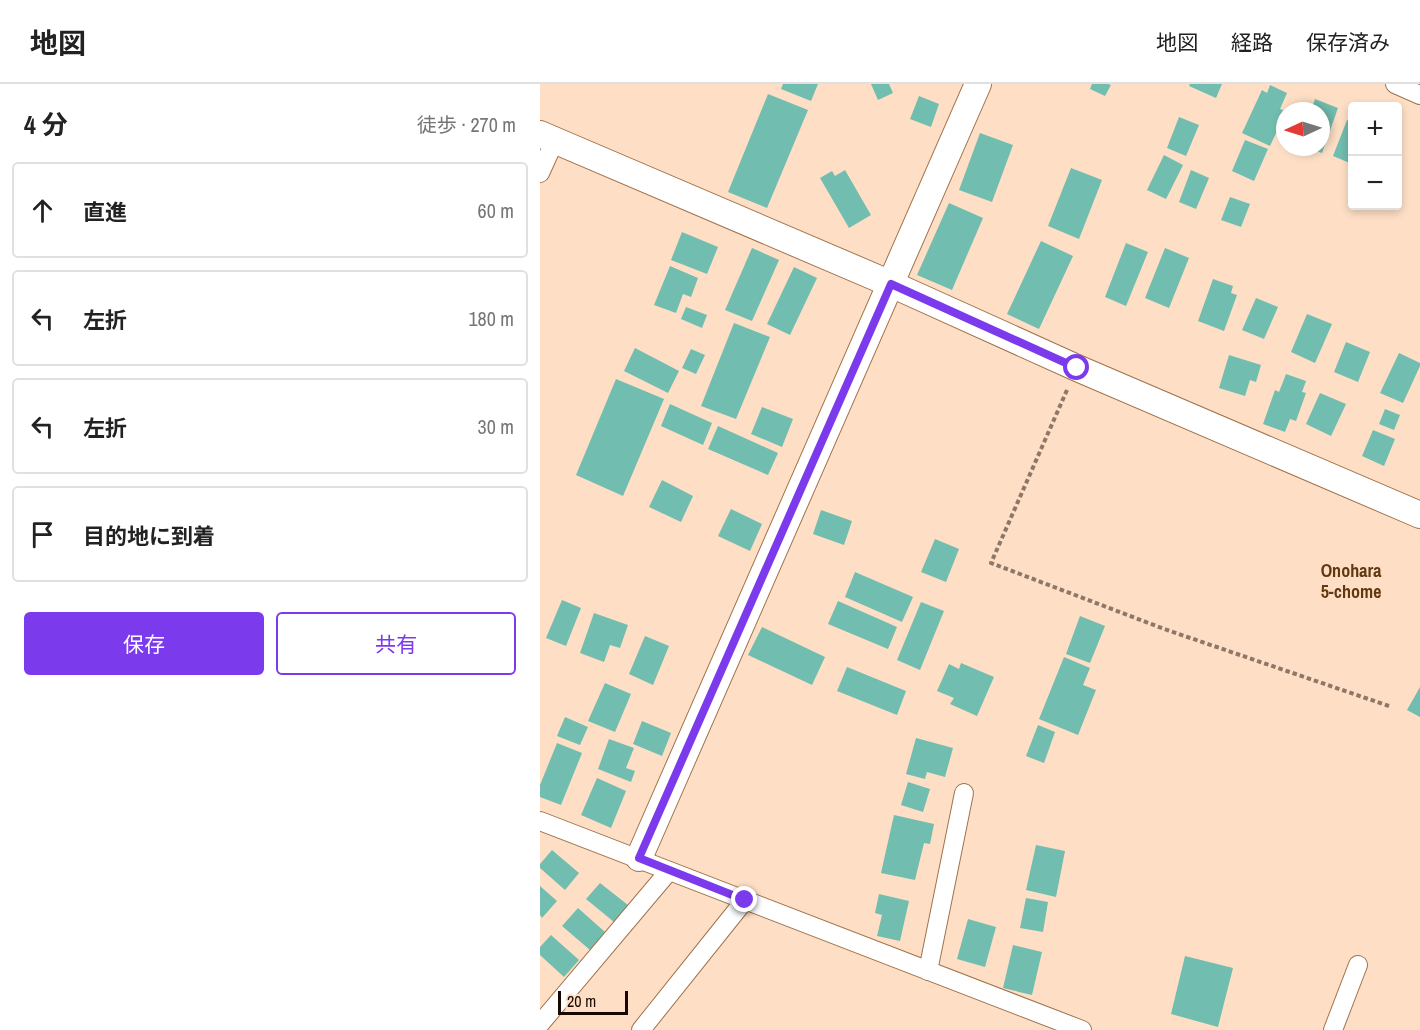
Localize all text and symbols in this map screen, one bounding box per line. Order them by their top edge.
text: 地図 [30,24,86,62]
text: 地図 [1156,28,1198,57]
text: 経路 [1231,28,1273,57]
text: 保存済み [1306,28,1390,57]
north arrow [1276,102,1330,156]
map controls [1348,102,1402,210]
button: + [1348,102,1402,156]
text: 4 分 [24,107,68,142]
text: 徒歩 · 270 m [417,111,516,138]
button: − [1348,156,1402,210]
icon: ahead [26,194,59,227]
text: 直進 [83,197,127,227]
text: 60 m [478,197,514,224]
icon: left [26,302,59,335]
text: 左折 [83,305,127,335]
text: 180 m [468,305,514,332]
route start [1063,354,1089,380]
icon: left [26,410,59,443]
text: 左折 [83,413,127,443]
text: 30 m [478,413,514,440]
icon: arrive [26,518,59,551]
text: 目的地に到着 [83,521,215,551]
district label: Onohara 5-chome [1321,558,1382,604]
button: 保存 [24,612,264,675]
button: 共有 [276,612,516,675]
route end [731,886,757,912]
scale bar [558,988,628,1016]
text: 20 m [567,990,596,1012]

